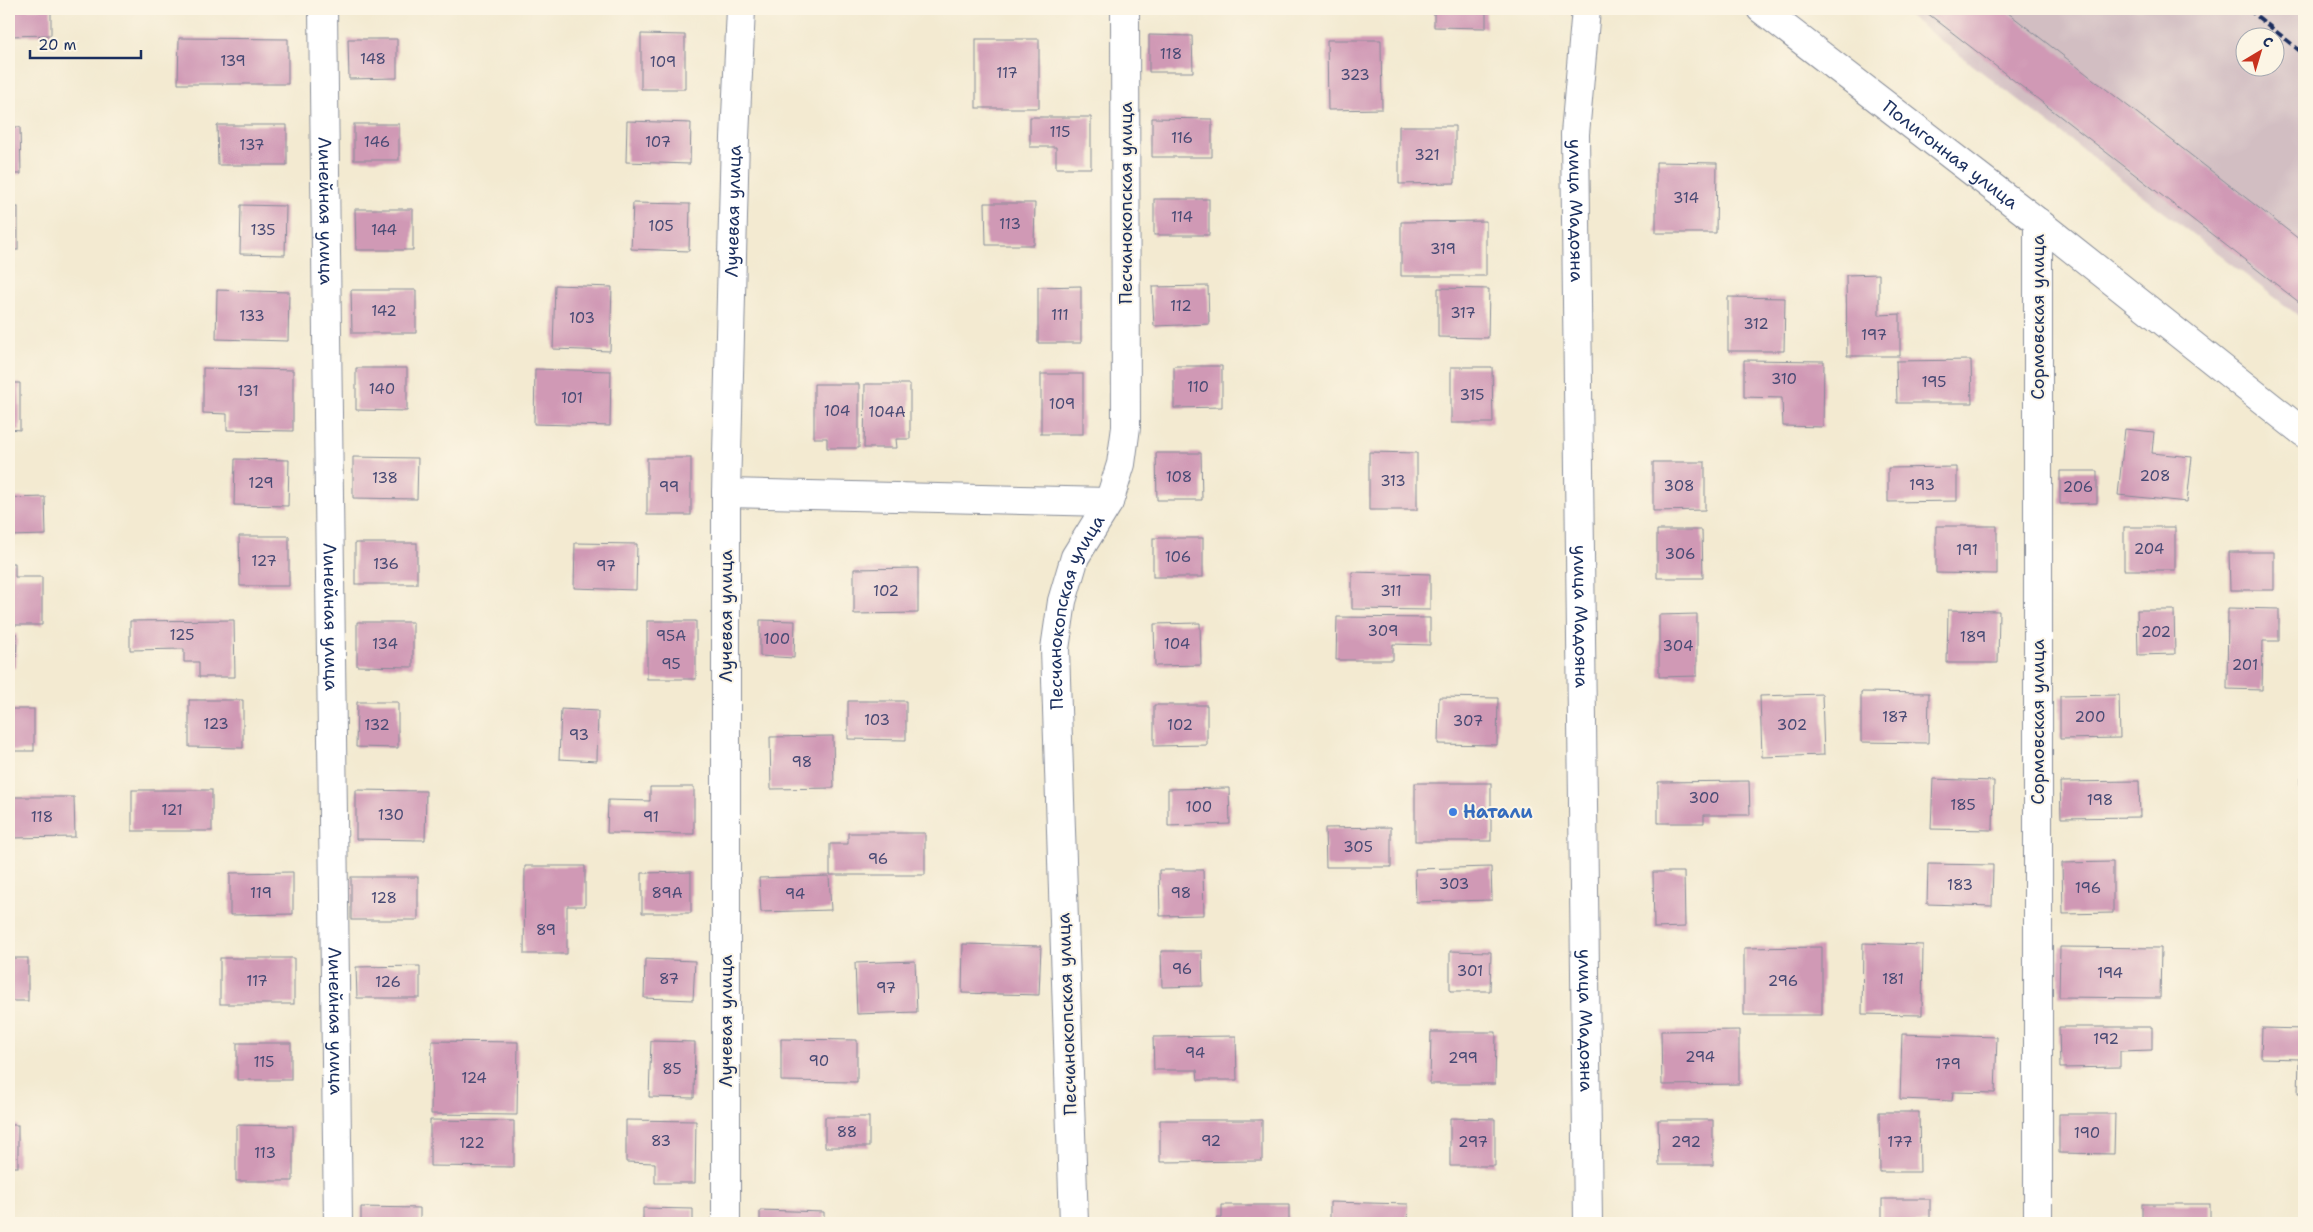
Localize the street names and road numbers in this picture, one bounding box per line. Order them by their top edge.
street label: Полигонная улица [1878,95,2023,215]
street label: Песчанокопская улица [1114,102,1138,304]
street label: Линейная улица [313,137,338,285]
street label: улица Мадояна [1563,139,1589,282]
street label: Лучевая улица [719,144,747,278]
street label: Сормовская улица [2026,234,2050,400]
street label: Песчанокопская улица [1043,510,1110,710]
street label: Линейная улица [318,543,343,691]
street label: улица Мадояна [1568,545,1594,688]
street label: Лучевая улица [714,550,738,682]
street label: Сормовская улица [2026,639,2050,805]
street label: Песчанокопская улица [1051,912,1083,1116]
street label: Линейная улица [323,947,348,1095]
street label: улица Мадояна [1573,949,1598,1092]
street label: Лучевая улица [714,955,738,1087]

